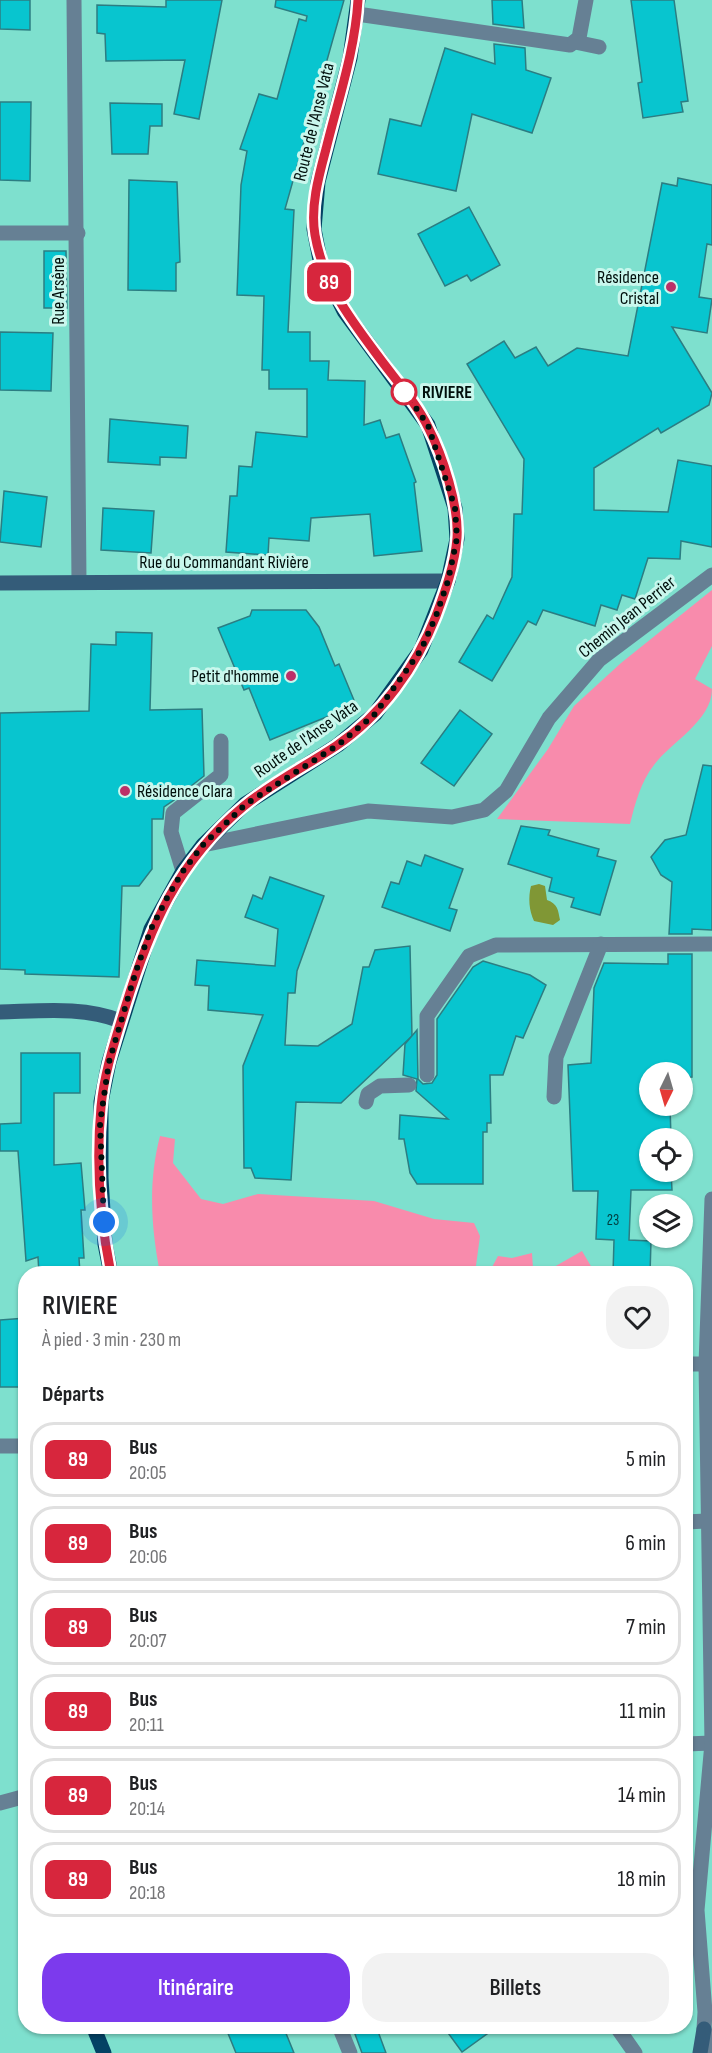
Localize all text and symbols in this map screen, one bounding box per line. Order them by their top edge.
street label: Route de l'Anse Vata [289,60,339,183]
street label: Rue Arsène [48,257,69,325]
line badge: 89 [302,262,356,302]
place label: Résidence Cristal [597,267,659,309]
text: 89 [319,270,339,295]
marker: Résidence Cristal [664,280,678,294]
marker: RIVIERE [391,379,417,405]
place label: RIVIERE [422,382,472,403]
street label: Rue du Commandant Rivière [139,552,309,573]
street label: Chemin Jean Perrier [574,572,680,662]
place label: Petit d'homme [191,666,279,687]
marker: Petit d'homme [284,669,298,683]
street label: Route de l'Anse Vata [250,696,362,782]
place label: Résidence Clara [137,781,233,802]
marker: Résidence Clara [118,784,132,798]
north arrow [639,1062,693,1116]
map controls [639,1062,693,1248]
button: locate [639,1128,693,1182]
button: layers [639,1194,693,1248]
your location [89,1207,119,1237]
house number: 23 [607,1211,619,1230]
button: heart [606,1286,669,1349]
text: RIVIERE [42,1289,118,1322]
text: À pied · 3 min · 230 m [42,1328,181,1352]
text: Départs [42,1381,104,1408]
text: Bus [129,1434,158,1461]
text: 5 min [626,1446,666,1473]
text: 89 [68,1447,88,1472]
text: 20:05 [129,1461,167,1485]
text: Bus [129,1518,158,1545]
text: 6 min [625,1530,666,1557]
text: 89 [68,1531,88,1556]
text: 20:06 [129,1545,167,1569]
text: Bus [129,1602,158,1629]
text: 7 min [626,1614,666,1641]
text: 89 [68,1615,88,1640]
text: 20:07 [129,1629,167,1653]
text: Bus [129,1686,158,1713]
text: 11 min [619,1698,666,1725]
text: 89 [68,1699,88,1724]
text: 20:11 [129,1713,164,1737]
text: Bus [129,1770,158,1797]
text: 14 min [618,1782,666,1809]
text: 89 [68,1783,88,1808]
text: 20:14 [129,1797,165,1821]
text: Bus [129,1854,158,1881]
text: 18 min [618,1866,666,1893]
text: 89 [68,1867,88,1892]
text: 20:18 [129,1881,165,1905]
button: Itinéraire [42,1953,350,2022]
button: Billets [362,1953,669,2022]

